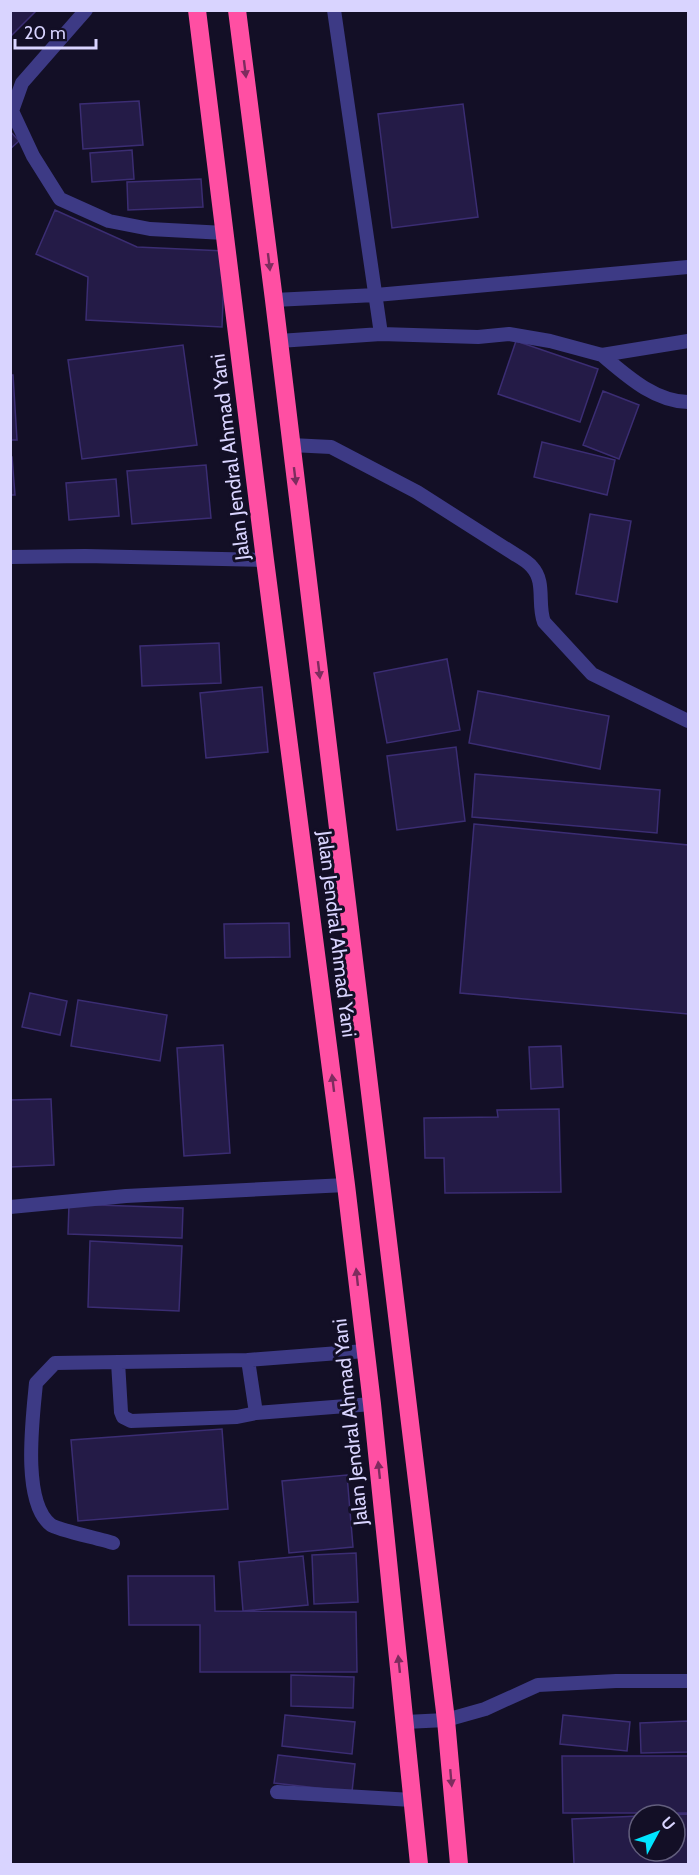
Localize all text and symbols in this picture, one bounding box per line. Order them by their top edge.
scale bar [15,12,96,50]
text: 20 m [24,22,66,44]
one-way arrow [240,59,249,78]
one-way arrow [265,253,274,272]
street label: Jalan Jendral Ahmad Yani [205,352,255,563]
one-way arrow [291,467,300,486]
one-way arrow [314,661,323,680]
street label: Jalan Jendral Ahmad Yani [312,828,362,1039]
one-way arrow [329,1073,338,1092]
one-way arrow [352,1267,362,1286]
street label: Jalan Jendral Ahmad Yani [327,1317,373,1528]
one-way arrow [374,1461,383,1480]
one-way arrow [394,1655,403,1674]
one-way arrow [446,1769,456,1788]
north arrow [627,1803,687,1863]
text: U [657,1813,679,1834]

